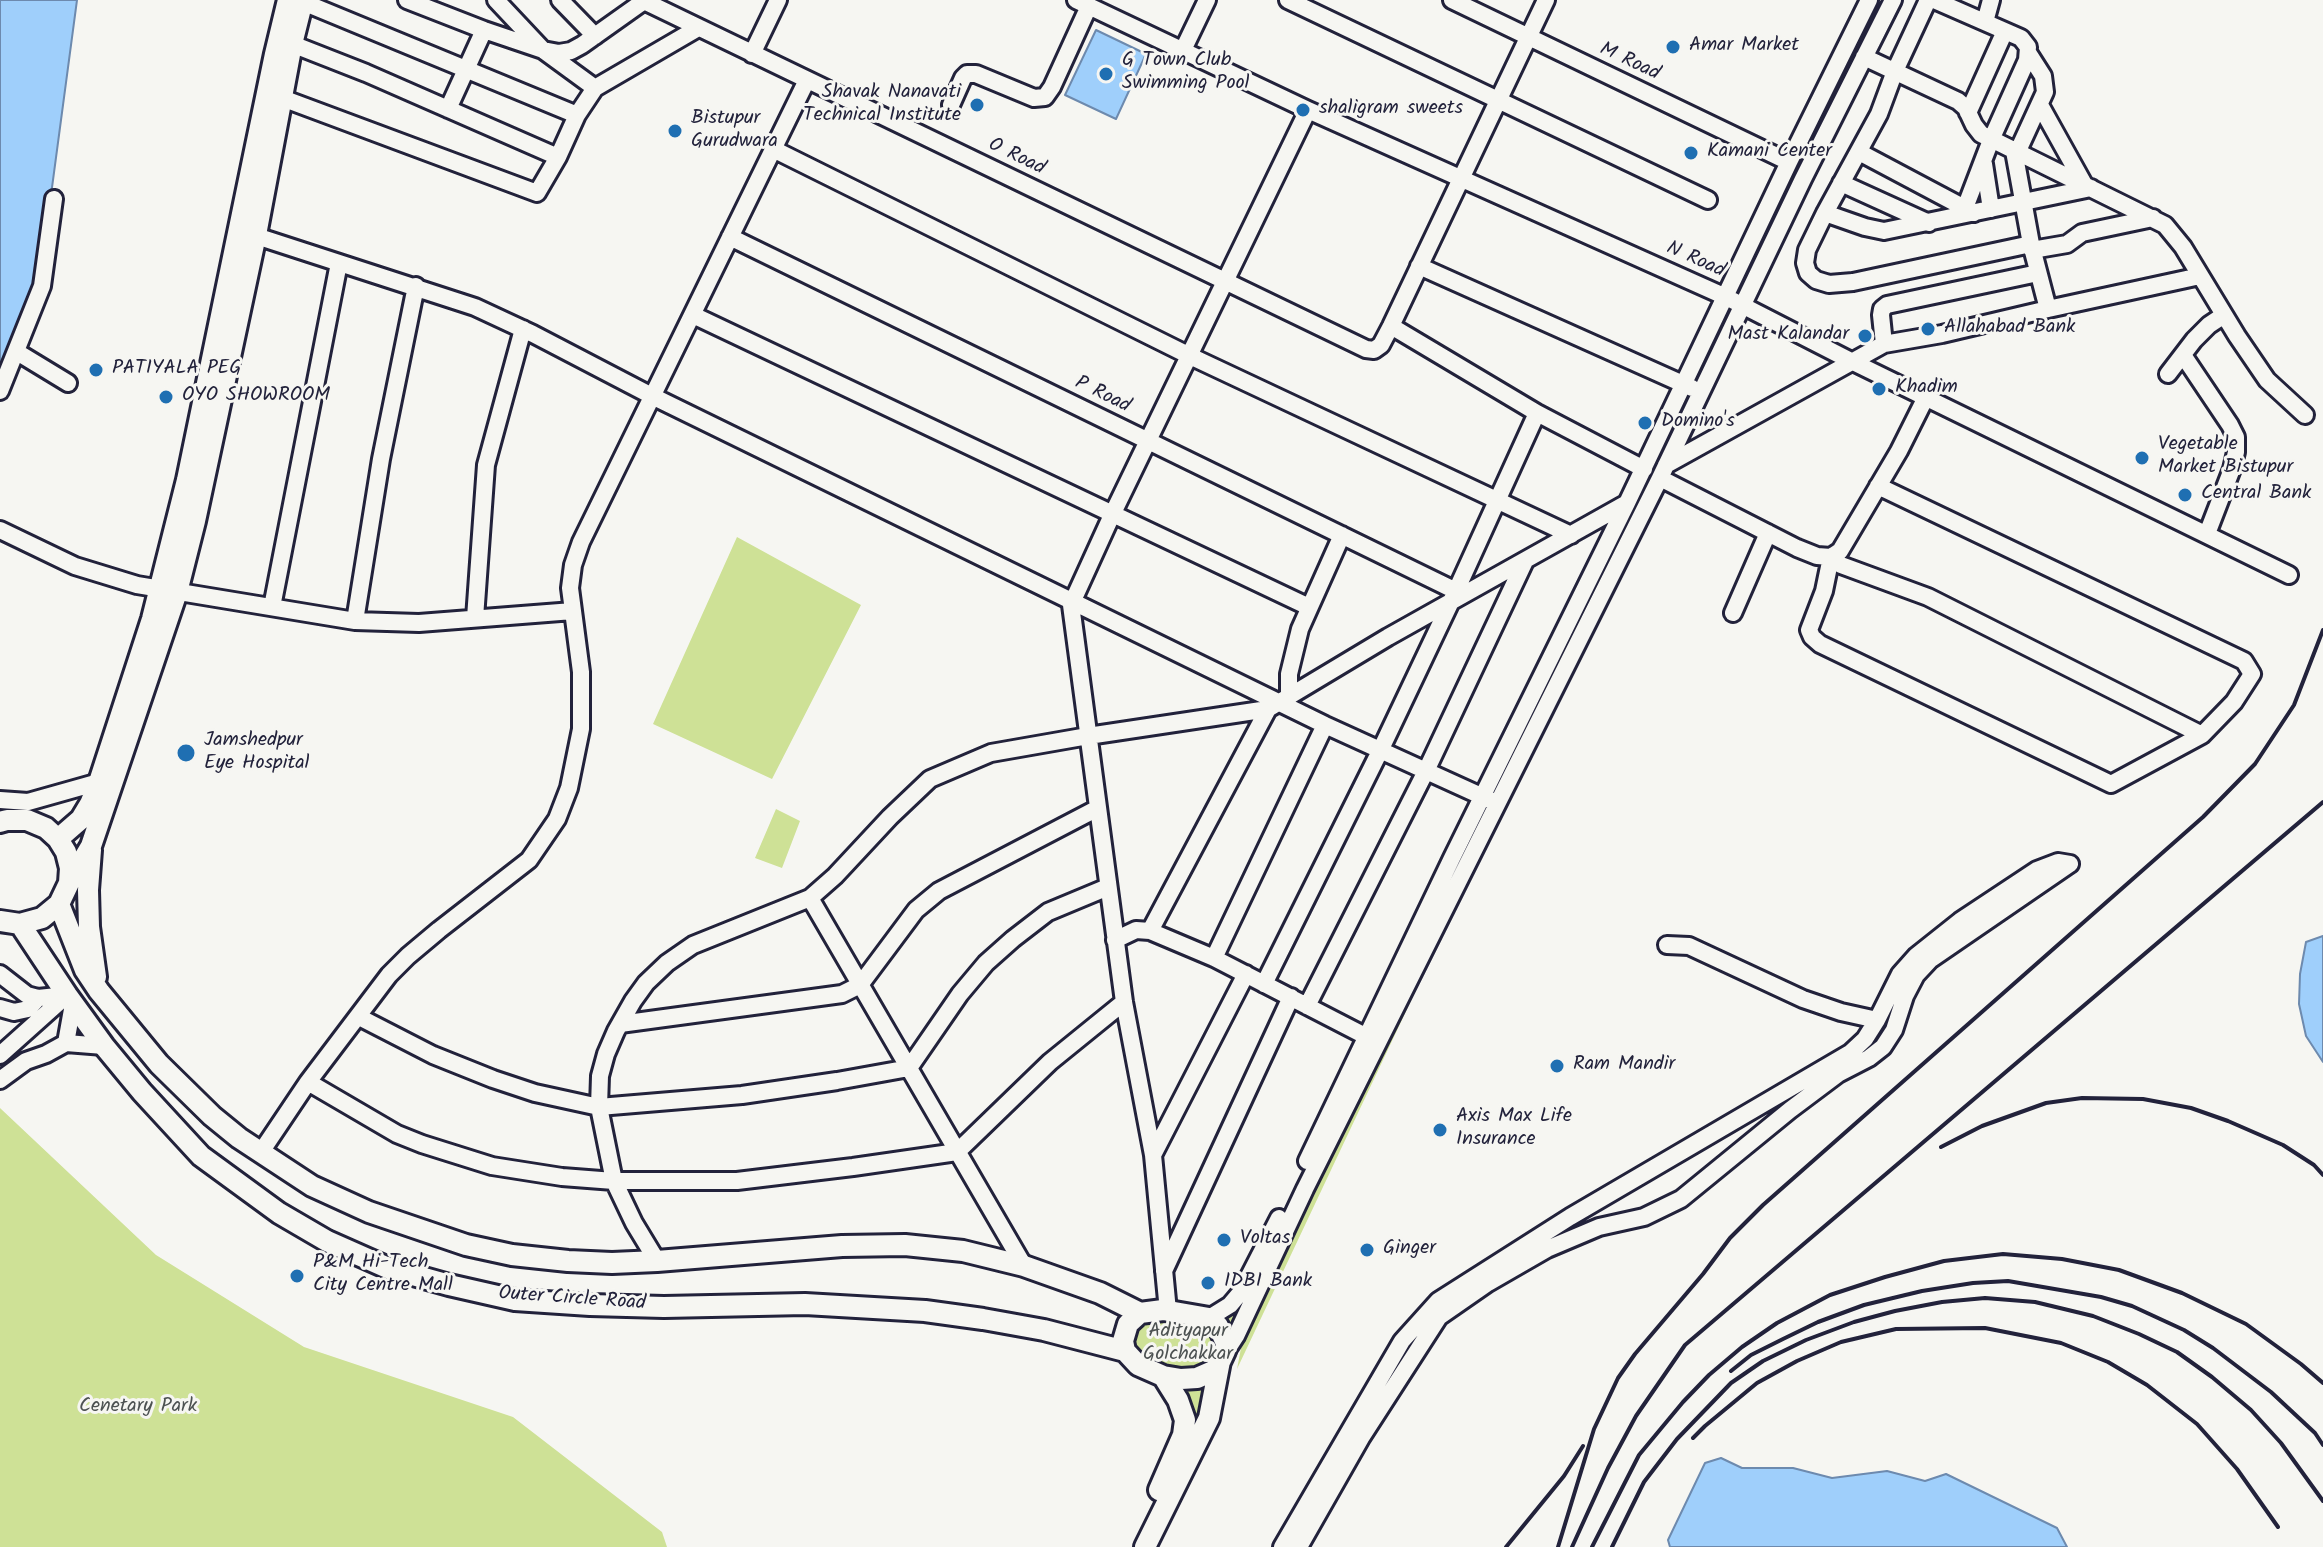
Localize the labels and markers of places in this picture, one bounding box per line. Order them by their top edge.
place label: Amar Market [1689,35,1799,59]
marker: Amar Market [1664,38,1682,56]
place label: G Town Club Swimming Pool [1122,50,1249,97]
marker: G Town Club Swimming Pool [1097,65,1115,83]
place label: Shavak Nanavati Technical Institute [803,82,961,129]
marker: Shavak Nanavati Technical Institute [968,96,986,114]
place label: shaligram sweets [1319,98,1463,122]
marker: shaligram sweets [1294,101,1312,119]
place label: Bistupur Gurudwara [691,108,778,155]
marker: Bistupur Gurudwara [666,122,684,140]
place label: Kamani Center [1707,141,1832,165]
marker: Kamani Center [1682,144,1700,162]
place label: Allahabad Bank [1944,317,2075,341]
marker: Allahabad Bank [1919,320,1937,338]
place label: Mast Kalandar [1727,324,1849,348]
marker: Mast Kalandar [1856,327,1874,345]
place label: PATIYALA PEG [112,358,241,382]
marker: PATIYALA PEG [87,361,105,379]
place label: Khadim [1895,377,1958,401]
marker: Khadim [1870,380,1888,398]
place label: OYO SHOWROOM [182,385,330,409]
marker: OYO SHOWROOM [157,388,175,406]
place label: Domino's [1661,411,1735,435]
marker: Domino's [1636,414,1654,432]
place label: Vegetable Market Bistupur [2158,434,2293,481]
marker: Vegetable Market Bistupur [2133,449,2151,467]
place label: Central Bank [2201,483,2311,507]
marker: Central Bank [2176,486,2194,504]
place label: Jamshedpur Eye Hospital [204,730,309,777]
marker: Jamshedpur Eye Hospital [175,742,197,764]
place label: Ram Mandir [1573,1054,1675,1078]
marker: Ram Mandir [1548,1057,1566,1075]
place label: Axis Max Life Insurance [1456,1106,1572,1153]
marker: Axis Max Life Insurance [1431,1121,1449,1139]
place label: Voltas [1240,1228,1290,1252]
marker: Voltas [1215,1231,1233,1249]
place label: Ginger [1383,1238,1436,1262]
marker: Ginger [1358,1241,1376,1259]
place label: P&M Hi-Tech City Centre Mall [313,1252,453,1299]
marker: P&M Hi-Tech City Centre Mall [288,1267,306,1285]
place label: IDBI Bank [1224,1271,1312,1295]
marker: IDBI Bank [1199,1274,1217,1292]

